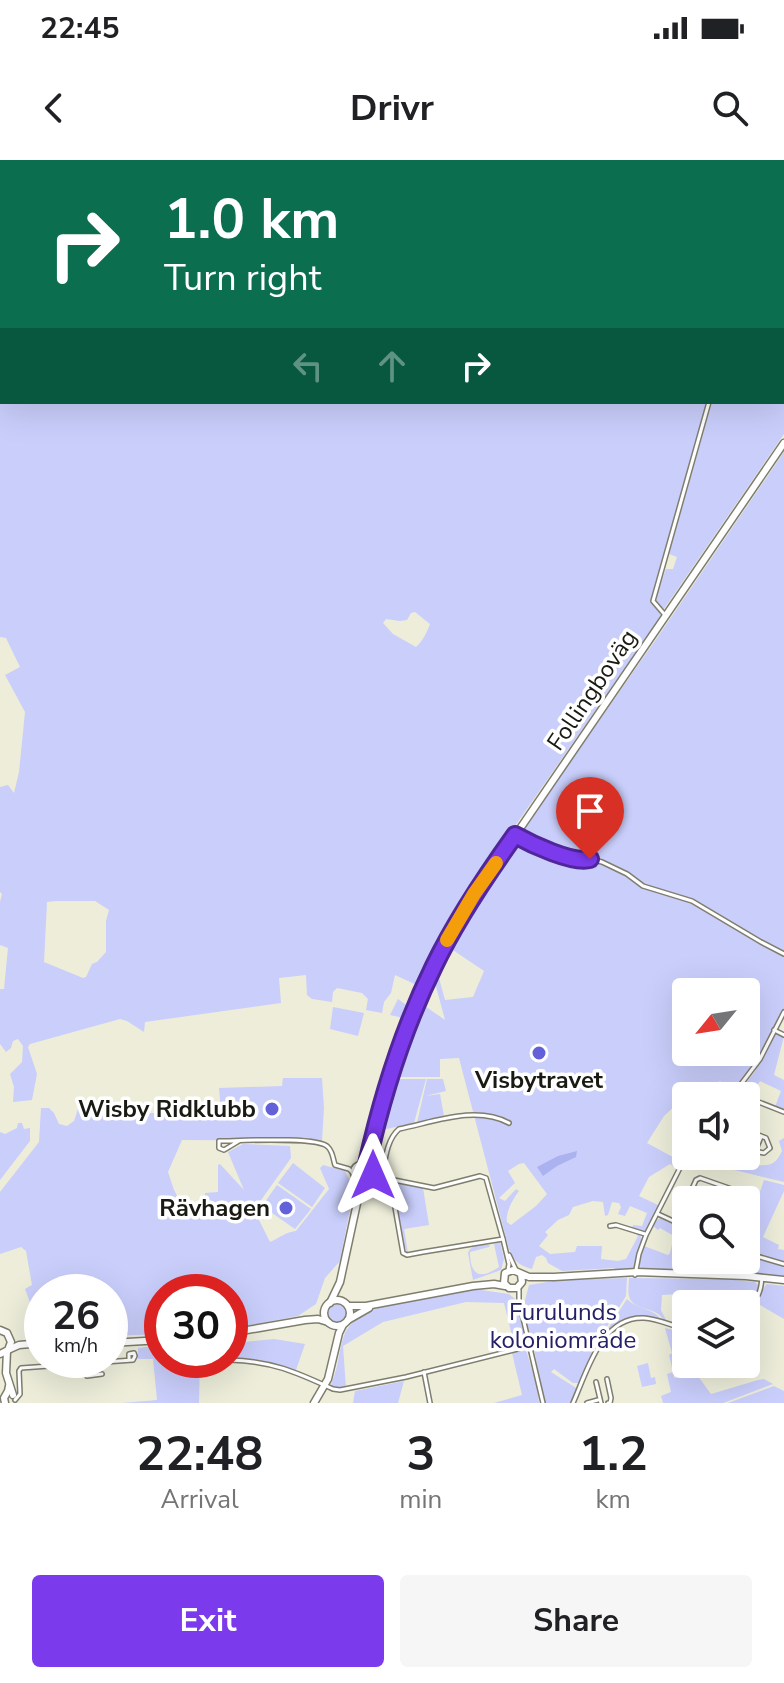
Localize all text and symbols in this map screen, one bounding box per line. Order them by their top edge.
text: 22:45 [40,8,119,49]
text: Drivr [350,84,434,133]
icon: back [32,86,76,130]
icon: search [708,86,752,130]
text: 1.0 km [164,181,339,258]
icon: right [32,192,136,296]
text: Turn right [164,254,321,303]
icon: left [286,344,330,388]
icon: ahead [370,344,414,388]
icon: right [454,344,498,388]
street label: Follingboväg [540,623,644,757]
pin [556,777,624,859]
icon: arrive [568,789,612,833]
north arrow [672,978,760,1066]
map controls [672,978,760,1378]
marker: Visbytravet [530,1044,548,1062]
place label: Visbytravet [474,1064,604,1096]
button: sound [672,1082,760,1170]
place label: Wisby Ridklubb [78,1093,256,1125]
marker: Wisby Ridklubb [263,1100,281,1118]
position arrow [331,1133,415,1217]
button: search [672,1186,760,1274]
place label: Rävhagen [159,1192,270,1224]
marker: Rävhagen [277,1199,295,1217]
speed limit sign: 30 [144,1274,248,1378]
text: 26 [52,1289,100,1343]
button: layers [672,1290,760,1378]
park label: Furulunds koloniområde [490,1296,636,1356]
text: km/h [54,1332,98,1359]
text: 22:48 [136,1421,263,1487]
text: 3 [406,1421,435,1487]
text: 1.2 [578,1421,648,1487]
text: Arrival [161,1482,239,1517]
text: min [399,1482,442,1517]
text: km [596,1482,631,1517]
button: Exit [32,1575,384,1667]
button: Share [400,1575,752,1667]

